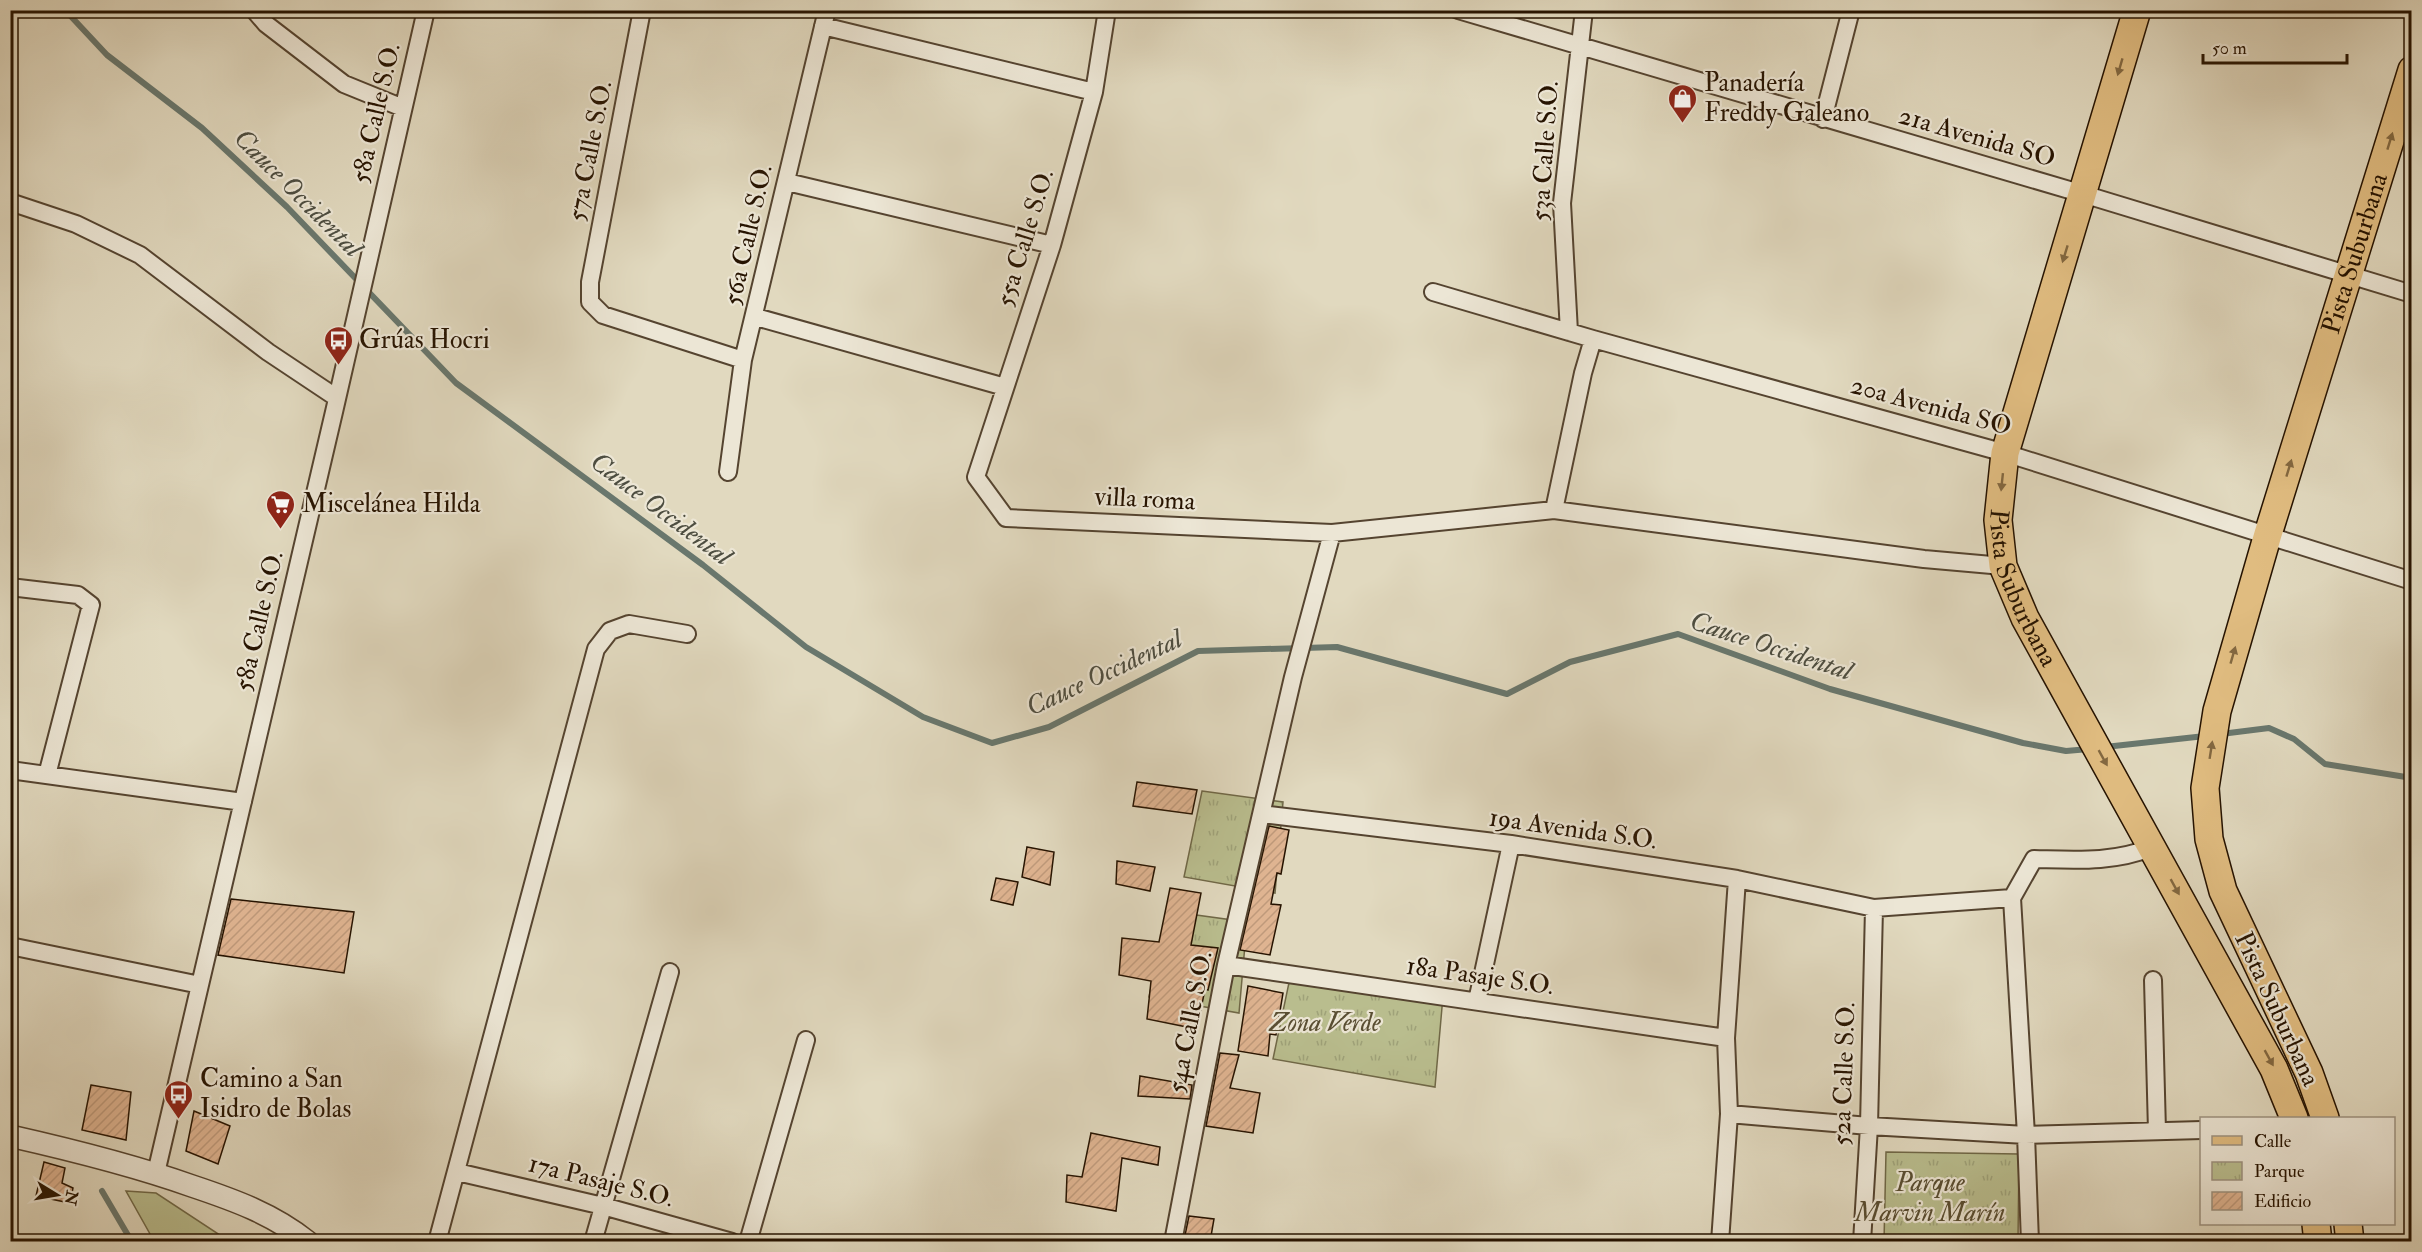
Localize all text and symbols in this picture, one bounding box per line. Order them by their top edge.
scale bar [2203,27,2347,65]
text: 50 m [2212,37,2247,60]
street label: 58a Calle S.O. [344,40,408,186]
one-way arrow [2115,58,2124,76]
place label: Panadería Freddy Galeano [1704,67,1869,129]
street label: 57a Calle S.O. [561,78,619,224]
street label: 53a Calle S.O. [1524,80,1566,222]
shop icon: Panadería Freddy Galeano [1667,82,1699,124]
street label: 21a Avenida SO [1895,99,2059,175]
water label: Cauce Occidental [227,122,371,266]
one-way arrow [2386,132,2395,150]
street label: 56a Calle S.O. [716,161,780,309]
street label: 55a Calle S.O. [989,165,1061,311]
street label: Pista Suburbana [2315,169,2395,338]
one-way arrow [2060,245,2069,263]
bus stop icon: Grúas Hocri [322,324,354,366]
place label: Grúas Hocri [359,324,490,356]
street label: 20a Avenida SO [1847,369,2015,443]
water label: Cauce Occidental [584,445,740,574]
one-way arrow [2285,459,2294,477]
one-way arrow [1997,472,2007,491]
street label: villa roma [1093,480,1196,518]
supermarket icon: Miscelánea Hilda [265,488,297,530]
place label: Miscelánea Hilda [302,488,481,520]
street label: Pista Suburbana [1982,507,2065,672]
street label: 58a Calle S.O. [227,548,291,694]
water label: Cauce Occidental [1686,604,1859,689]
water label: Cauce Occidental [1021,621,1190,724]
one-way arrow [2229,646,2238,664]
one-way arrow [2207,740,2216,759]
one-way arrow [2098,750,2108,767]
street label: 19a Avenida S.O. [1487,801,1659,857]
one-way arrow [2170,879,2180,896]
street label: Pista Suburbana [2227,927,2327,1092]
street label: 54a Calle S.O. [1161,948,1219,1096]
street label: 18a Pasaje S.O. [1404,950,1556,1002]
street label: 52a Calle S.O. [1826,1002,1862,1146]
park label: Zona Verde [1268,1007,1381,1039]
one-way arrow [2263,1050,2274,1066]
place label: Camino a San Isidro de Bolas [200,1063,352,1125]
bus stop icon: Camino a San Isidro de Bolas [163,1078,195,1120]
legend [2200,1117,2395,1225]
text: Calle [2254,1130,2292,1153]
street label: 17a Pasaje S.O. [525,1148,677,1214]
text: Parque [2254,1160,2305,1183]
north arrow [27,1165,87,1225]
park label: Parque Marvin Marín [1853,1167,2005,1229]
text: N [59,1188,82,1207]
text: Edificio [2254,1190,2311,1213]

